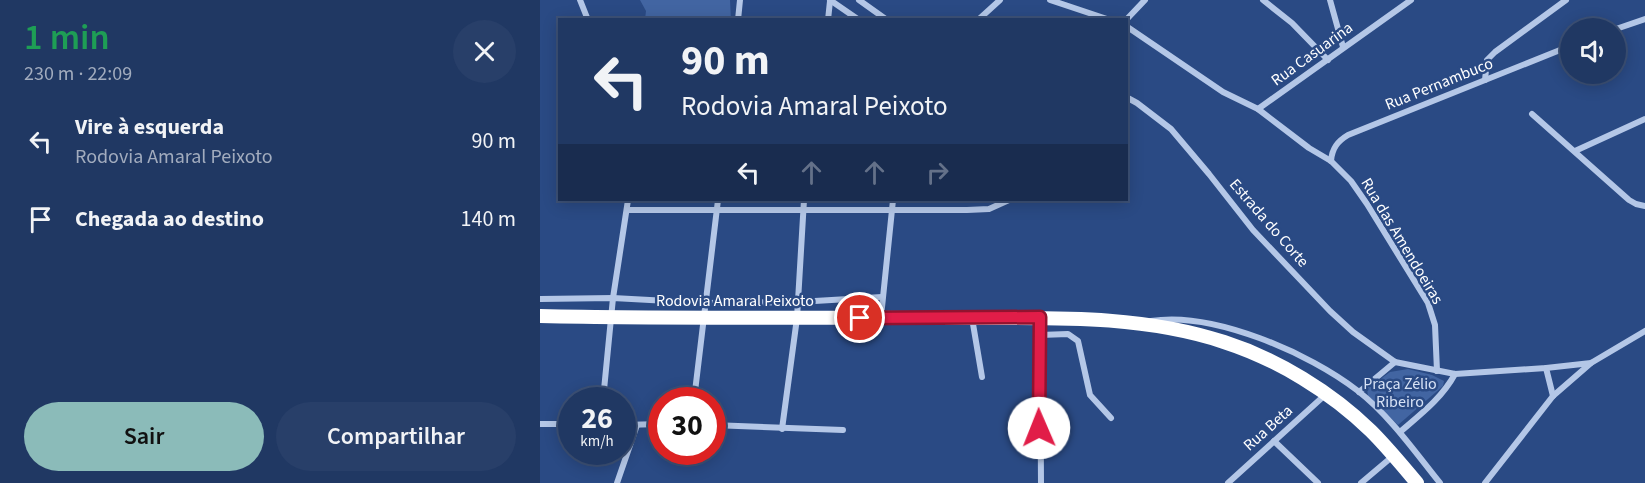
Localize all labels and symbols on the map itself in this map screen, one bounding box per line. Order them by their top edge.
street label: Rua Casuarina [1267,17,1357,91]
street label: Rua Pernambuco [1382,52,1496,116]
street label: Estrada do Corte [1224,174,1314,272]
street label: Rua das Amendoeiras [1356,174,1449,309]
street label: Rodovia Amaral Peixoto [656,290,814,312]
pin [834,292,885,343]
park label: Praça Zélio Ribeiro [1363,373,1437,413]
speed limit sign: 30 [648,387,726,465]
position arrow [1007,396,1071,460]
street label: Rua Beta [1239,400,1297,456]

